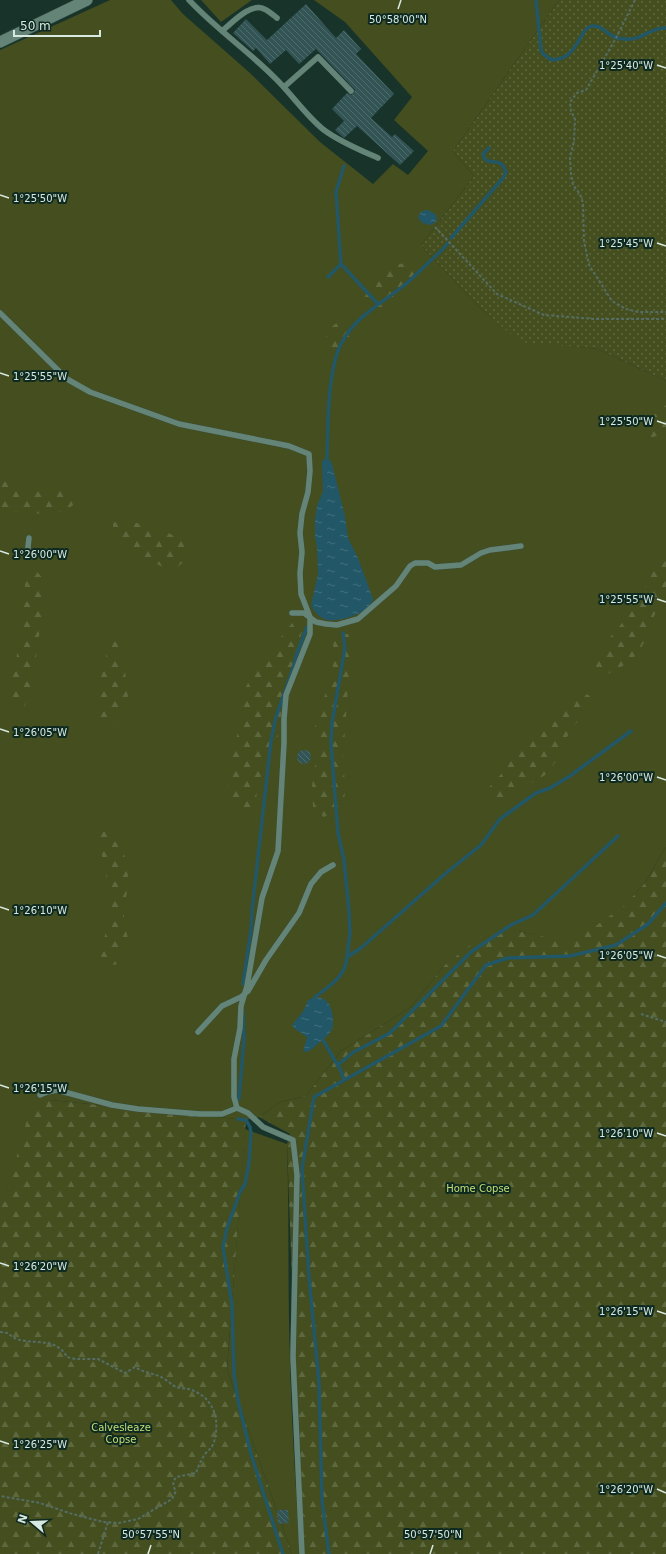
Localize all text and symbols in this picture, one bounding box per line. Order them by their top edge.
scale bar [14,12,100,38]
text: 50°58'00"N [369,14,427,25]
text: 50 m [20,19,51,33]
text: 1°25'40"W [599,60,653,71]
text: 1°25'50"W [13,193,67,204]
text: 1°25'45"W [599,238,653,249]
text: 1°25'55"W [13,371,67,382]
text: 1°25'50"W [599,416,653,427]
text: 1°26'00"W [13,549,67,560]
text: 1°25'55"W [599,594,653,605]
text: 1°26'05"W [13,727,67,738]
text: 1°26'00"W [599,772,653,783]
text: 1°26'10"W [13,905,67,916]
text: 1°26'05"W [599,950,653,961]
text: 1°26'15"W [13,1083,67,1094]
text: 1°26'10"W [599,1128,653,1139]
park label: Home Copse [446,1183,510,1194]
text: 1°26'20"W [13,1261,67,1272]
text: 1°26'15"W [599,1306,653,1317]
park label: Calvesleaze Copse [91,1422,151,1445]
text: 1°26'25"W [13,1439,67,1450]
text: 1°26'20"W [599,1484,653,1495]
north arrow [12,1502,52,1542]
text: N [15,1512,31,1525]
text: 50°57'55"N [122,1529,180,1540]
text: 50°57'50"N [404,1529,462,1540]

